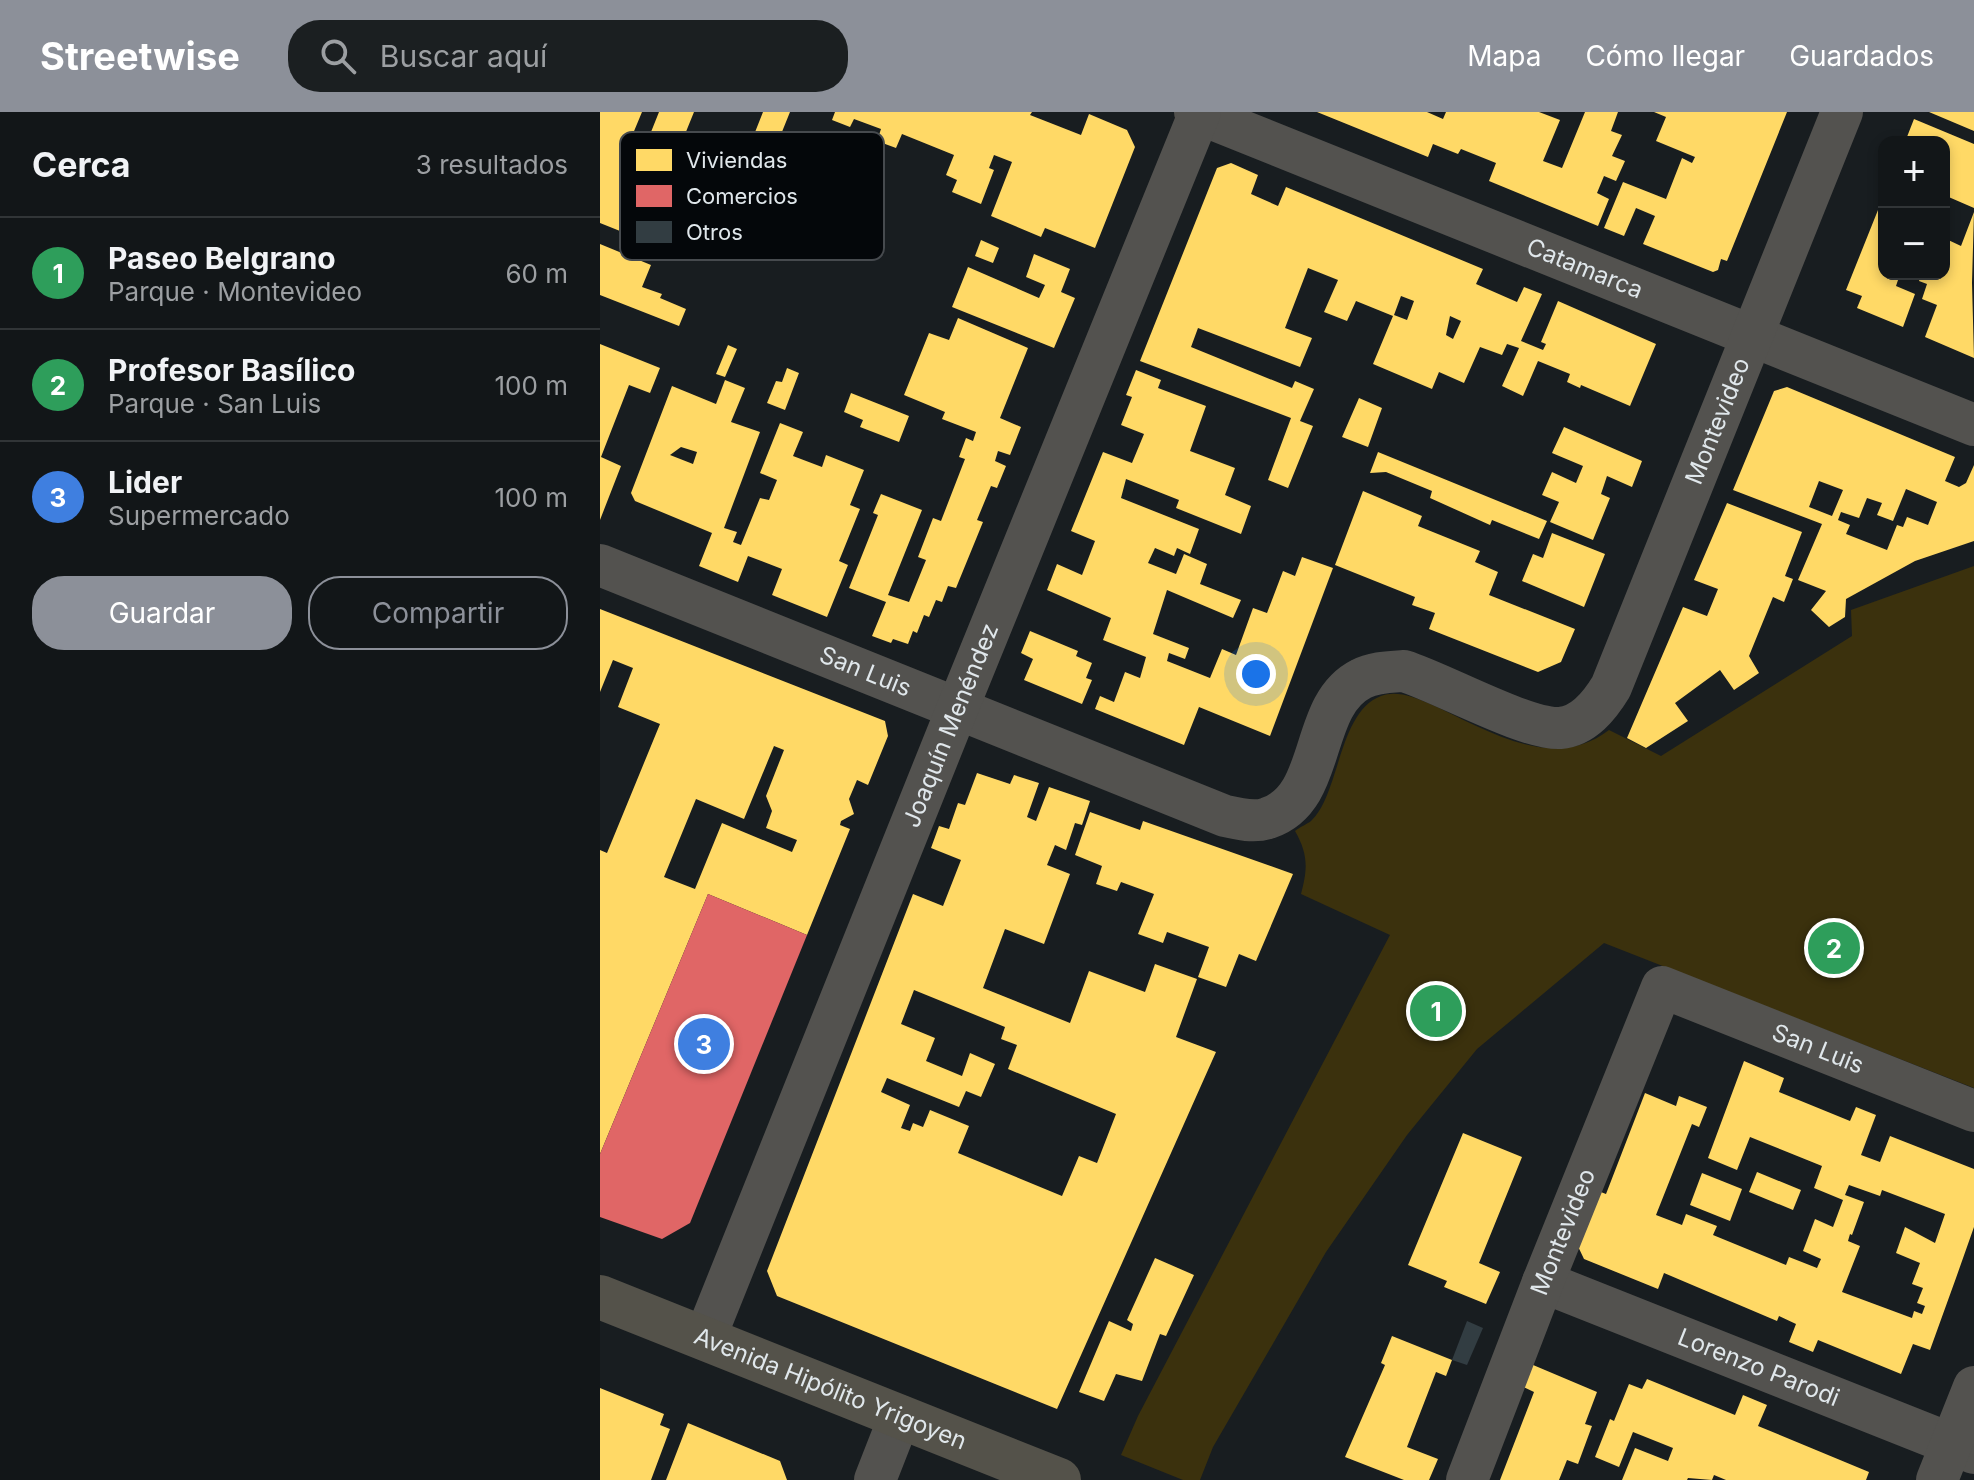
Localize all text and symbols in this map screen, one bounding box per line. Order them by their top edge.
search box [288,20,848,92]
text: Streetwise [40,33,240,79]
icon: search [316,34,360,78]
text: Buscar aquí [380,38,547,74]
text: Mapa [1467,39,1541,73]
text: Cómo llegar [1585,39,1745,73]
text: Guardados [1789,39,1934,73]
legend [620,132,884,260]
map controls [1878,136,1950,280]
button: + [1878,136,1950,208]
text: Cerca [32,144,131,185]
text: Viviendas [686,147,787,173]
text: 3 resultados [416,149,568,180]
text: Comercios [686,183,798,209]
button: − [1878,208,1950,280]
text: Otros [686,219,743,245]
street label: Catamarca [1522,232,1647,305]
text: Paseo Belgrano [108,240,336,276]
text: 1 [52,258,64,289]
text: 60 m [505,258,568,289]
text: Parque · Montevideo [108,276,362,307]
text: Profesor Basílico [108,352,356,388]
street label: Montevideo [1679,353,1756,488]
text: 2 [50,370,66,401]
text: 100 m [495,370,568,401]
text: Parque · San Luis [108,388,321,419]
text: Lider [108,464,182,500]
text: 3 [50,482,66,513]
text: 100 m [495,482,568,513]
text: Supermercado [108,500,290,531]
button: Guardar [32,576,292,650]
button: Compartir [308,576,568,650]
street label: Joaquín Menéndez [896,619,1004,831]
street label: San Luis [816,640,916,702]
your location [1236,654,1276,694]
pin: 2 [1808,918,1860,978]
pin: 1 [1410,981,1462,1041]
pin: 3 [678,1014,730,1074]
street label: San Luis [1768,1017,1868,1080]
street label: Montevideo [1524,1164,1601,1299]
street label: Avenida Hipólito Yrigoyen [690,1321,971,1456]
street label: Lorenzo Parodi [1674,1322,1844,1412]

